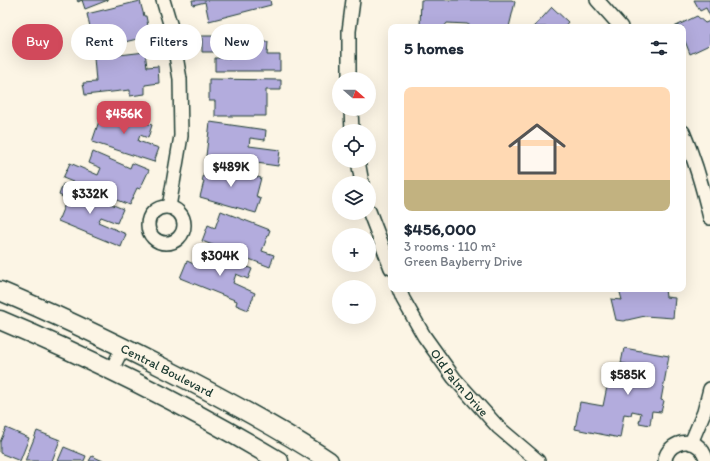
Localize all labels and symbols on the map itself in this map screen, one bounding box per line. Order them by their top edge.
north arrow [332,72,376,116]
pin: $456K [96,101,152,135]
pin: $489K [203,154,259,188]
pin: $332K [62,181,118,215]
pin: $304K [192,243,248,277]
street label: Central Boulevard [118,341,216,400]
street label: Old Palm Drive [427,346,492,420]
pin: $585K [600,362,656,396]

